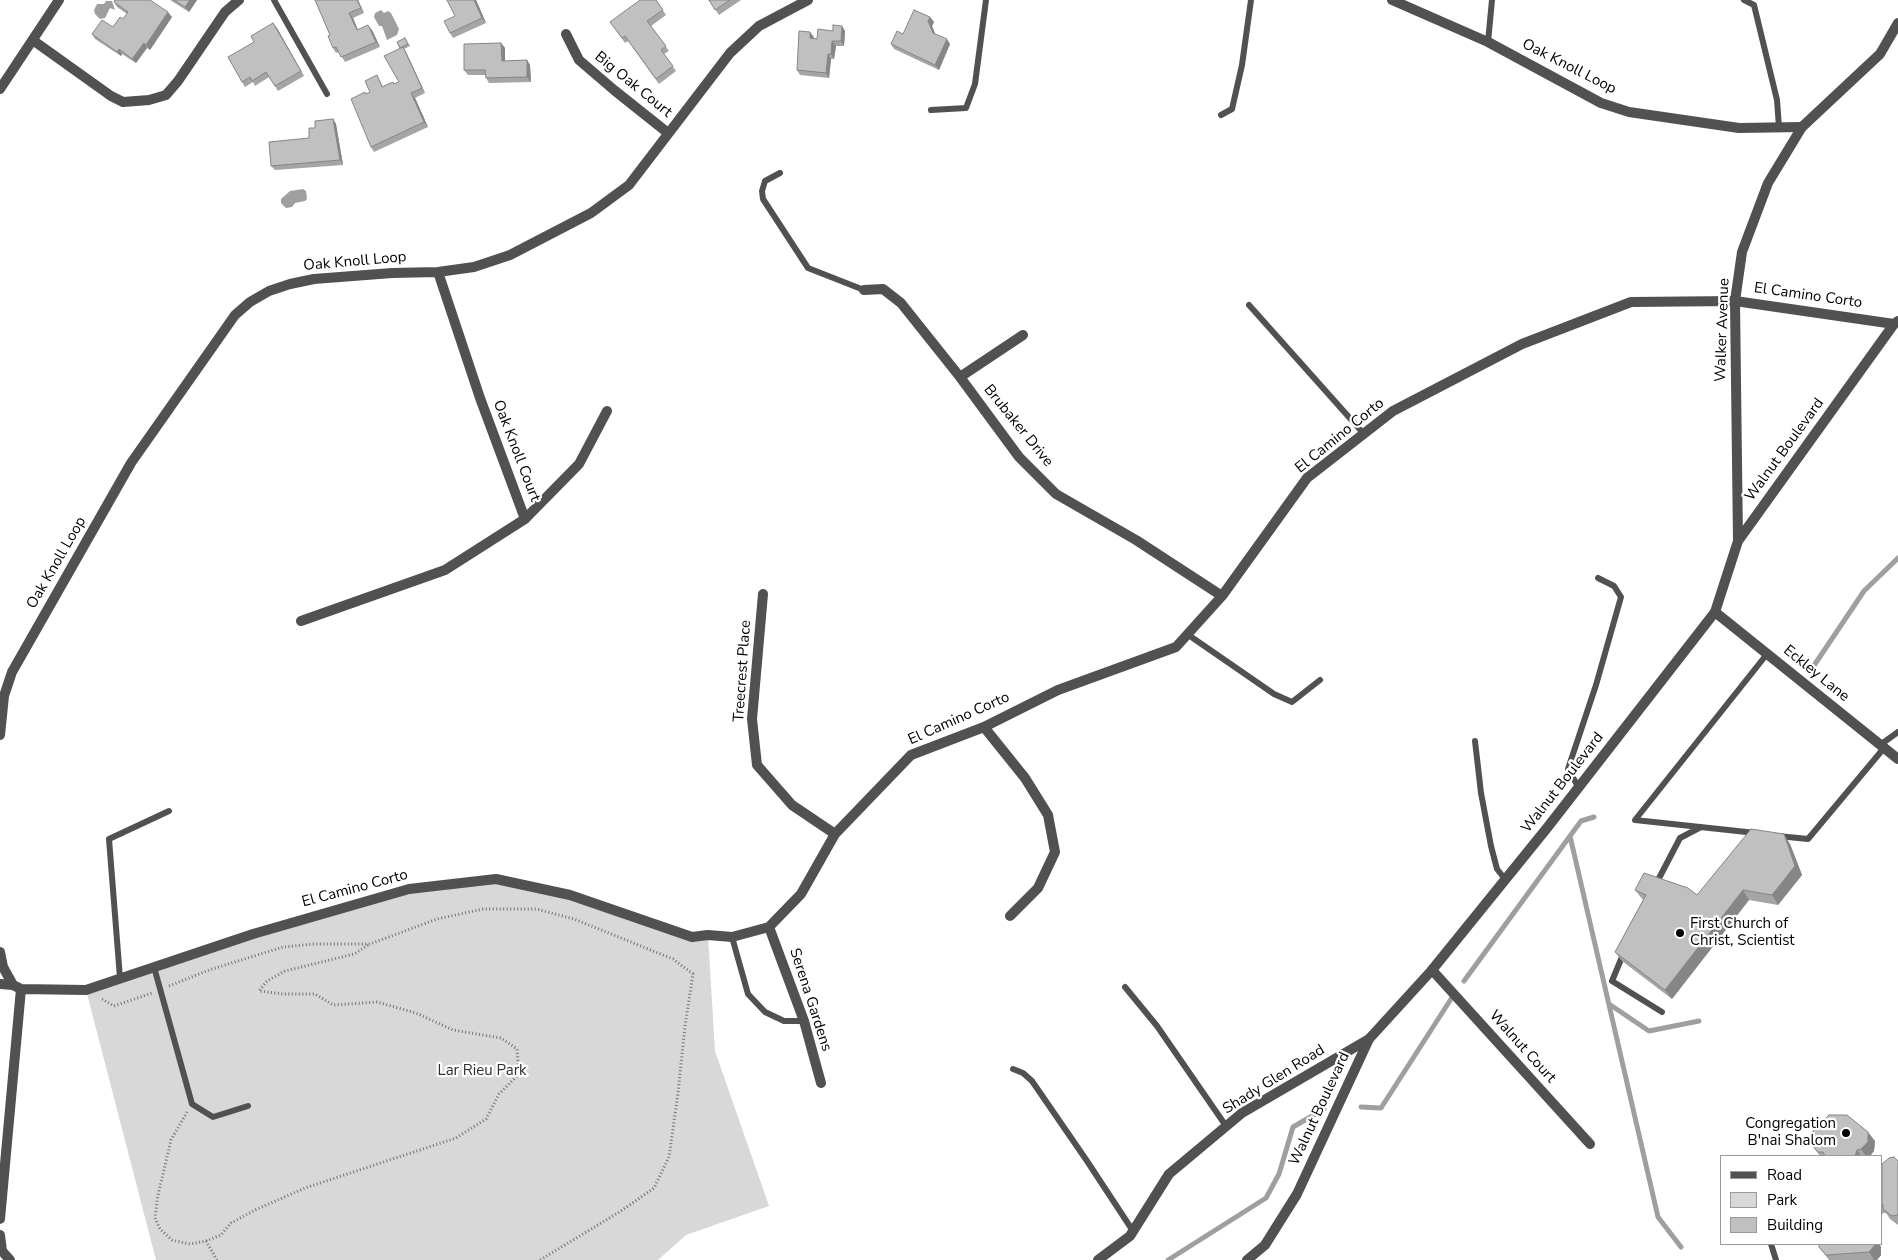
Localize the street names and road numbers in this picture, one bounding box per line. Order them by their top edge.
street label: Oak Knoll Loop [1519,36,1619,98]
street label: Big Oak Court [591,48,675,122]
street label: Oak Knoll Loop [303,249,407,275]
street label: Walker Avenue [1712,278,1734,382]
street label: El Camino Corto [1753,279,1863,313]
street label: Brubaker Drive [979,381,1057,471]
street label: El Camino Corto [1292,395,1388,477]
street label: Walnut Boulevard [1742,395,1828,505]
street label: Oak Knoll Court [488,398,544,504]
street label: Oak Knoll Loop [23,514,91,612]
street label: Treecrest Place [730,619,756,723]
street label: Eckley Lane [1779,642,1853,706]
street label: El Camino Corto [906,689,1012,749]
street label: Walnut Boulevard [1518,729,1608,837]
street label: El Camino Corto [300,866,410,912]
street label: Serena Gardens [785,946,835,1054]
street label: Walnut Court [1485,1007,1559,1087]
street label: Shady Glen Road [1220,1041,1328,1119]
street label: Walnut Boulevard [1286,1050,1354,1168]

